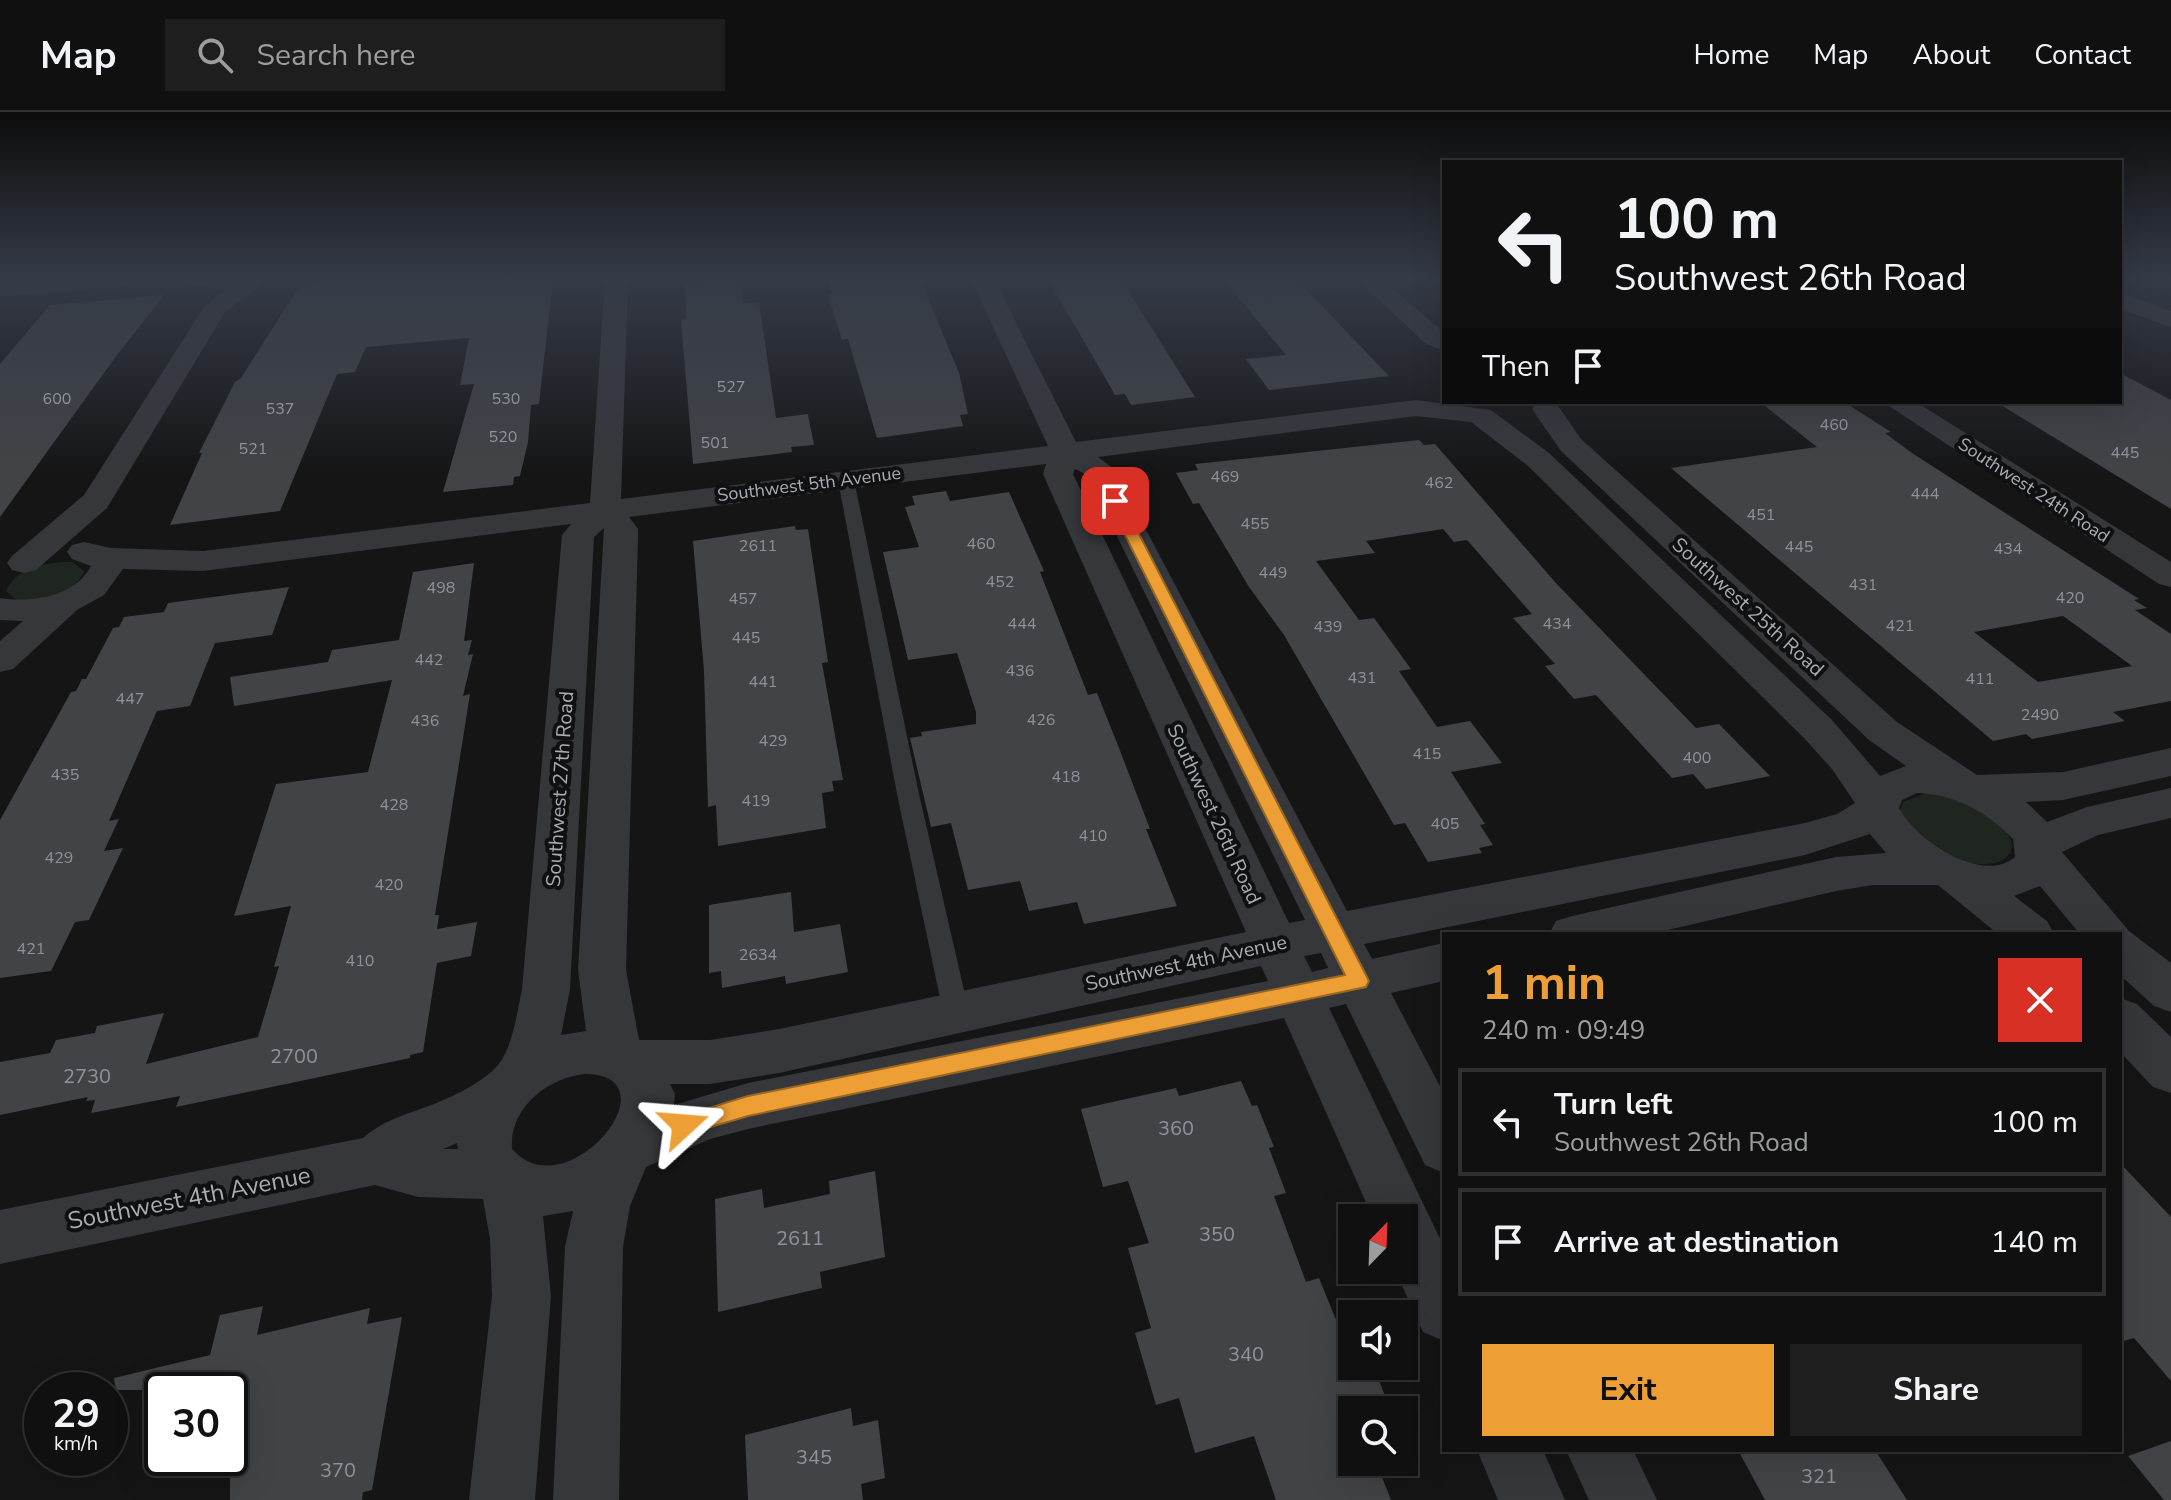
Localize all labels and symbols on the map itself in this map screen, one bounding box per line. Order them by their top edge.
house number: 527 [717,376,745,398]
house number: 600 [43,388,71,410]
house number: 530 [492,388,520,410]
house number: 537 [266,398,294,420]
house number: 460 [1820,414,1848,436]
house number: 520 [489,426,517,448]
house number: 501 [701,432,729,454]
street label: Southwest 24th Road [1954,432,2114,548]
house number: 521 [239,438,267,460]
house number: 445 [2111,442,2139,464]
street label: Southwest 5th Avenue [716,461,902,507]
house number: 469 [1211,466,1239,488]
pin [1081,467,1149,535]
house number: 462 [1425,472,1453,494]
house number: 444 [1911,483,1940,505]
house number: 451 [1747,504,1775,526]
house number: 455 [1241,513,1269,535]
street label: Southwest 25th Road [1666,531,1830,683]
house number: 460 [967,533,995,555]
house number: 2611 [739,535,777,557]
house number: 445 [1785,536,1813,558]
house number: 434 [1994,538,2023,560]
house number: 449 [1259,562,1287,584]
house number: 452 [986,571,1014,593]
house number: 431 [1849,574,1877,596]
house number: 498 [427,577,455,599]
house number: 420 [2056,587,2084,609]
house number: 457 [729,588,757,610]
house number: 444 [1008,613,1037,635]
house number: 434 [1543,613,1572,635]
house number: 421 [1886,615,1914,637]
house number: 439 [1314,616,1342,638]
house number: 445 [732,627,760,649]
house number: 442 [415,649,443,671]
house number: 436 [1006,660,1034,682]
house number: 431 [1348,667,1376,689]
house number: 411 [1966,668,1994,690]
house number: 441 [749,671,777,693]
house number: 447 [116,688,144,710]
street label: Southwest 27th Road [540,690,580,888]
house number: 2490 [2021,704,2059,726]
house number: 426 [1027,709,1055,731]
house number: 436 [411,710,439,732]
street label: Southwest 26th Road [1160,720,1268,908]
house number: 429 [759,730,787,752]
house number: 415 [1413,743,1441,765]
house number: 400 [1683,747,1711,769]
house number: 435 [51,764,79,786]
house number: 418 [1052,766,1080,788]
house number: 419 [742,790,770,812]
house number: 428 [380,794,408,816]
house number: 405 [1431,813,1459,835]
house number: 410 [1079,825,1107,847]
house number: 429 [45,847,73,869]
house number: 420 [375,874,403,896]
street label: Southwest 4th Avenue [1083,928,1289,998]
house number: 421 [17,938,45,960]
house number: 2634 [739,944,778,966]
house number: 410 [346,950,374,972]
house number: 2700 [270,1043,318,1070]
house number: 2730 [63,1063,111,1090]
position arrow [642,1083,726,1167]
house number: 360 [1158,1115,1194,1142]
street label: Southwest 4th Avenue [65,1159,313,1237]
north arrow [1338,1204,1418,1284]
house number: 350 [1199,1221,1235,1248]
house number: 2611 [776,1225,824,1252]
house number: 340 [1228,1341,1264,1368]
speed limit sign: 30 [144,1372,248,1476]
house number: 345 [796,1444,832,1471]
house number: 370 [320,1457,356,1484]
house number: 321 [1801,1463,1837,1490]

